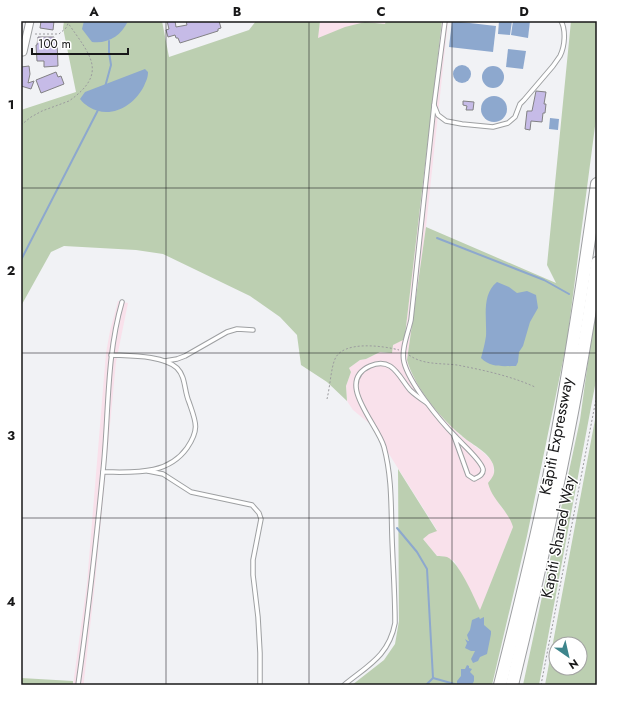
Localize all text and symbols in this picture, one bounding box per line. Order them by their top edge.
text: A [88,2,99,21]
text: B [233,2,242,21]
text: C [376,2,386,21]
text: D [519,2,529,21]
scale bar [32,30,128,56]
text: 100 m [38,35,71,53]
text: 1 [8,95,14,114]
text: 2 [7,261,15,280]
street label: Kāpiti Expressway [533,374,579,497]
text: 3 [7,426,15,445]
street label: Kapiti Shared Way [535,473,581,600]
text: 4 [6,592,16,611]
north arrow [548,636,588,676]
text: N [565,655,582,673]

